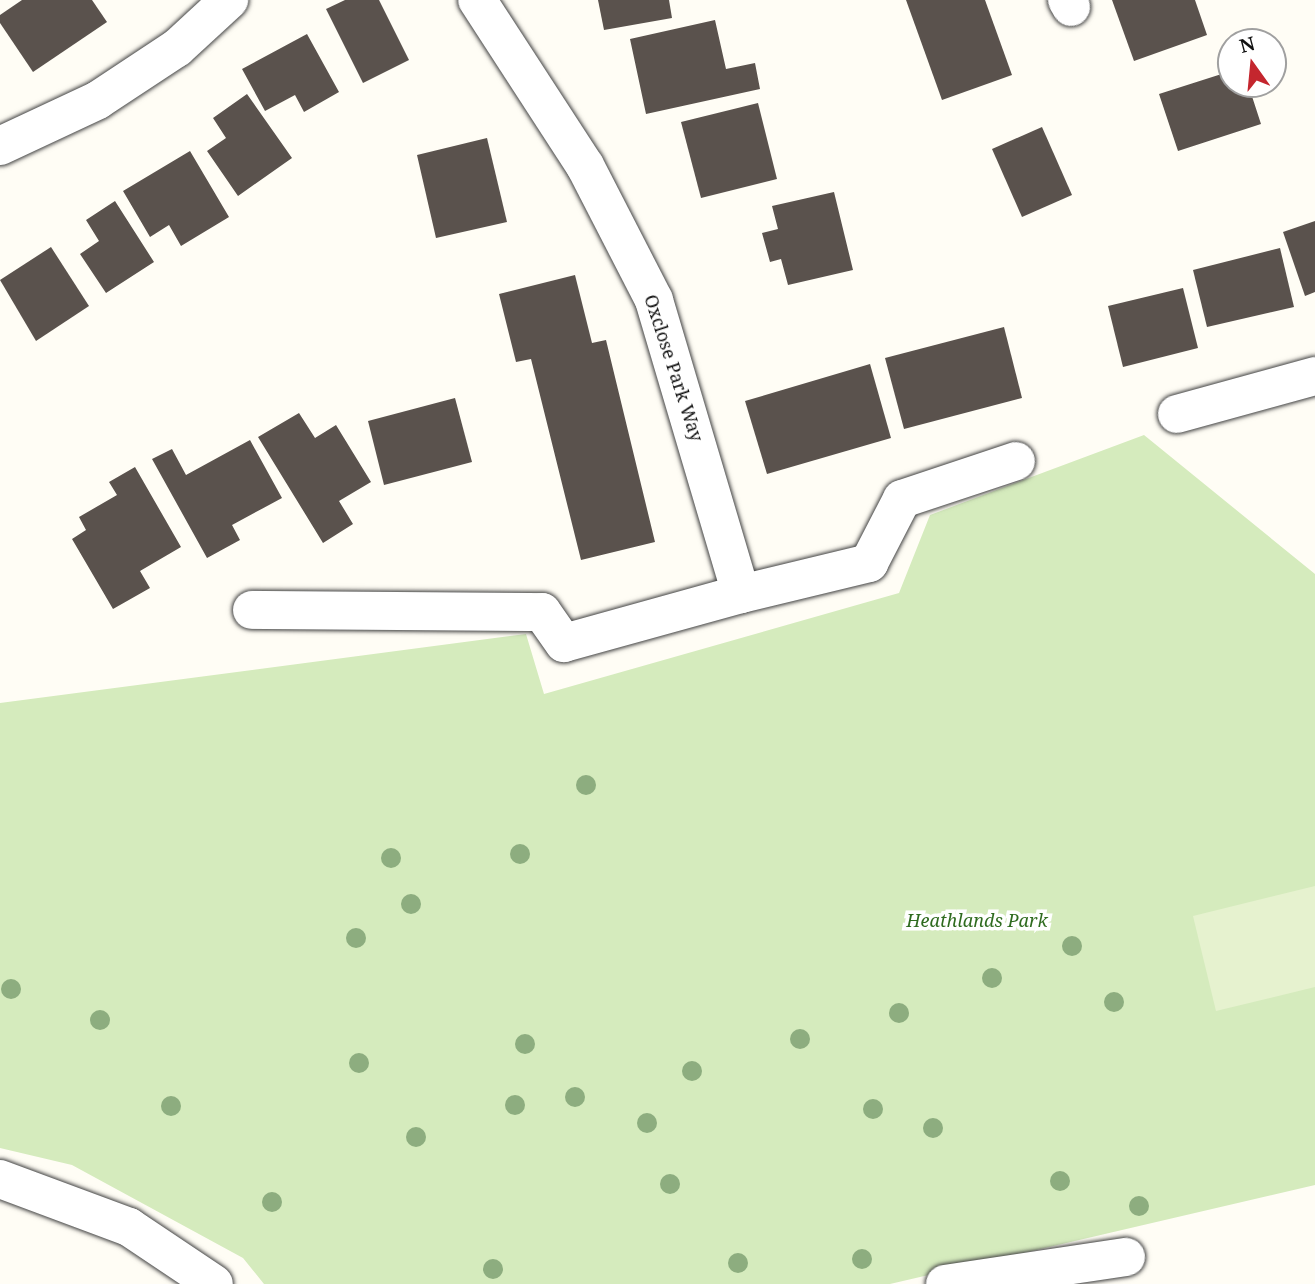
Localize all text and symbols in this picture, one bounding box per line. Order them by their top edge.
north arrow [1217,28,1287,98]
text: N [1236,30,1258,59]
street label: Oxclose Park Way [640,292,708,444]
park label: Heathlands Park [906,909,1048,931]

